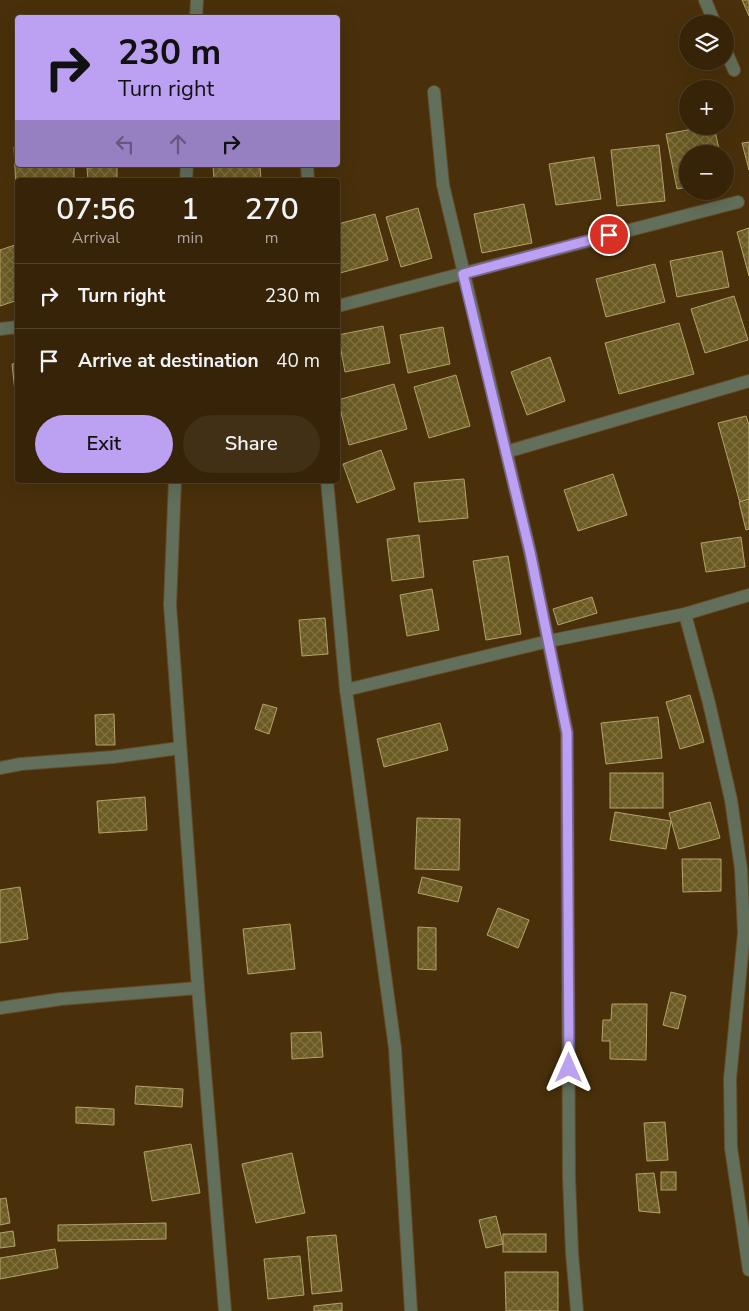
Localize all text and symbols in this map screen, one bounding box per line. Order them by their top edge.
map controls [679,15,734,200]
button: layers [679,15,734,70]
text: 230 m [118,29,221,76]
icon: right [35,35,100,100]
text: Turn right [118,74,214,104]
button: + [679,80,734,135]
icon: left [111,130,139,158]
icon: ahead [164,130,192,158]
icon: right [217,130,245,158]
button: − [679,145,734,200]
text: 07:56 [56,189,135,230]
text: 1 [181,189,199,230]
text: 270 [245,189,299,230]
pin [588,214,630,256]
icon: arrive [595,221,623,249]
text: Arrival [72,227,120,249]
text: min [177,227,203,249]
text: m [265,227,279,249]
icon: right [35,282,63,310]
text: Turn right [78,283,165,309]
text: 230 m [265,283,320,309]
icon: arrive [35,347,63,375]
text: Arrive at destination [78,348,259,374]
text: 40 m [276,348,320,374]
button: Exit [35,415,173,473]
button: Share [183,415,320,473]
position arrow [542,1041,594,1093]

